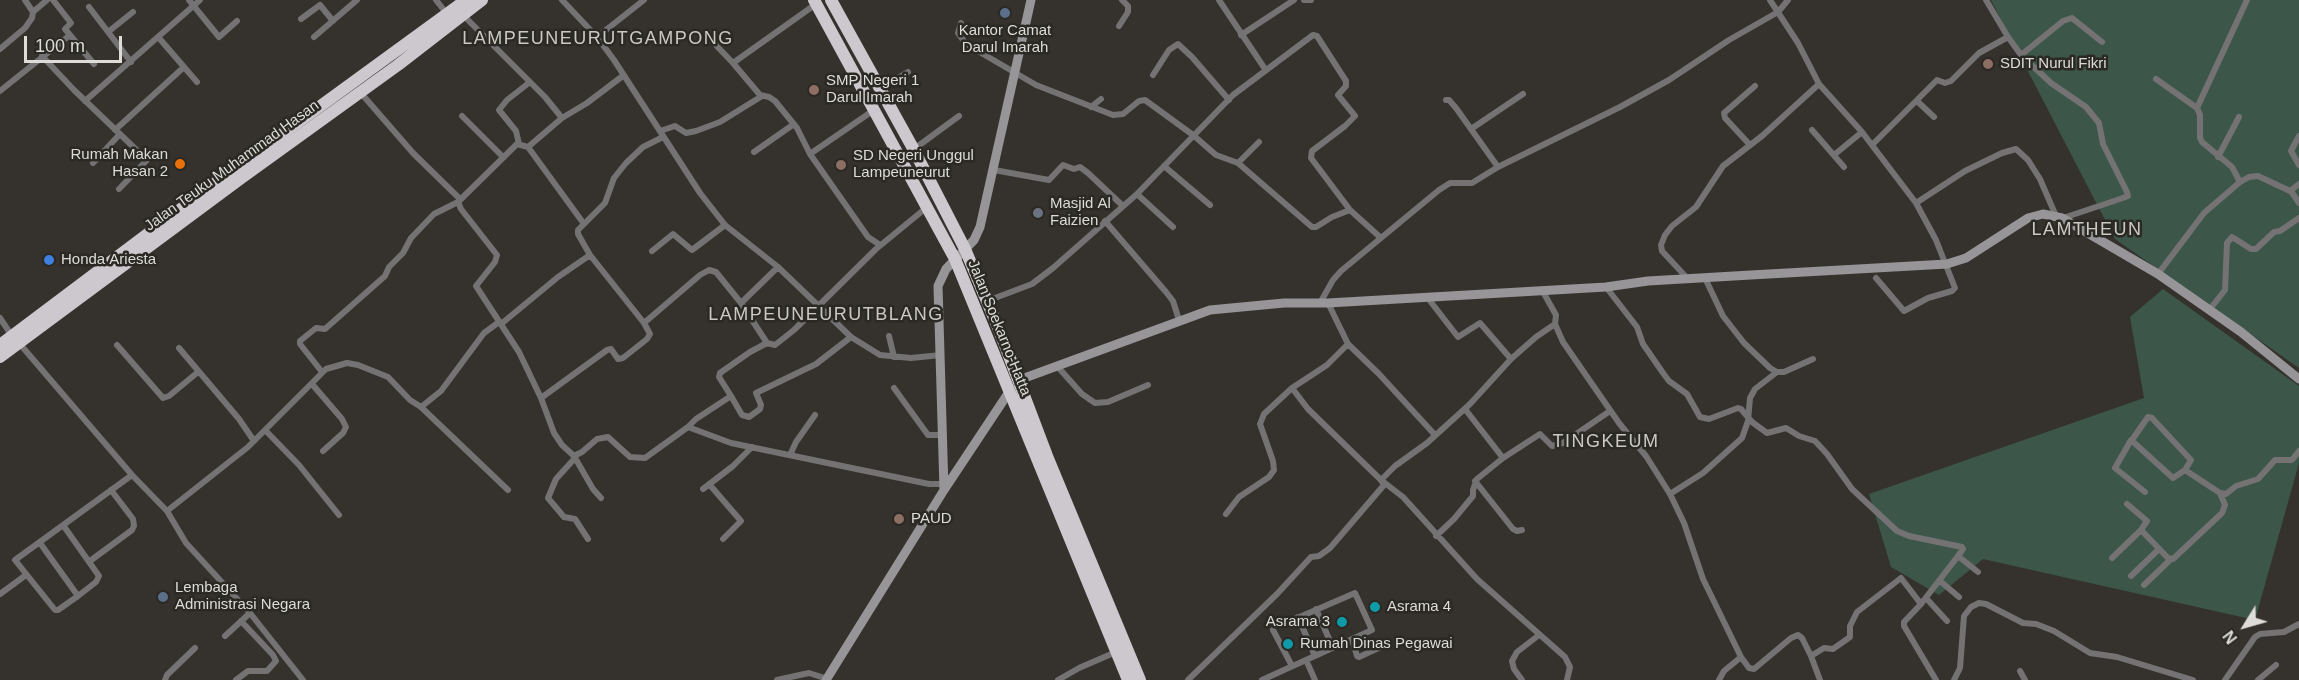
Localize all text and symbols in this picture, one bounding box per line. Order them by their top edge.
marker: Kantor Camat Darul Imarah [998,6,1012,20]
place label: Kantor Camat Darul Imarah [959,22,1051,57]
scale bar [27,24,124,62]
district label: LAMPEUNEURUTGAMPONG [462,28,734,50]
text: 100 m [35,36,85,56]
place label: SDIT Nurul Fikri [2000,55,2107,73]
marker: SDIT Nurul Fikri [1981,57,1995,71]
place label: SMP Negeri 1 Darul Imarah [826,72,919,107]
marker: SMP Negeri 1 Darul Imarah [807,83,821,97]
street label: Jalan Teuku Muhammad Hasan [141,97,323,235]
place label: Rumah Makan Hasan 2 [70,146,168,181]
place label: SD Negeri Unggul Lampeuneurut [853,147,974,182]
marker: Rumah Makan Hasan 2 [173,157,187,171]
marker: SD Negeri Unggul Lampeuneurut [834,158,848,172]
place label: Masjid Al Faizien [1050,195,1111,230]
marker: Masjid Al Faizien [1031,206,1045,220]
district label: LAMTHEUN [2031,219,2143,241]
place label: Honda Ariesta [61,251,156,269]
marker: Honda Ariesta [42,253,56,267]
street label: Jalan Soekarno-Hatta [963,257,1035,399]
district label: LAMPEUNEURUTBLANG [708,304,944,326]
district label: TINGKEUM [1552,431,1660,453]
place label: PAUD [911,510,952,528]
marker: PAUD [892,512,906,526]
place label: Lembaga Administrasi Negara [175,579,310,614]
marker: Lembaga Administrasi Negara [156,590,170,604]
north arrow [2215,596,2275,656]
place label: Asrama 4 [1387,598,1451,616]
marker: Asrama 4 [1368,600,1382,614]
place label: Asrama 3 [1266,613,1330,631]
marker: Asrama 3 [1335,615,1349,629]
text: N [2220,627,2240,647]
place label: Rumah Dinas Pegawai [1300,635,1453,653]
marker: Rumah Dinas Pegawai [1281,637,1295,651]

